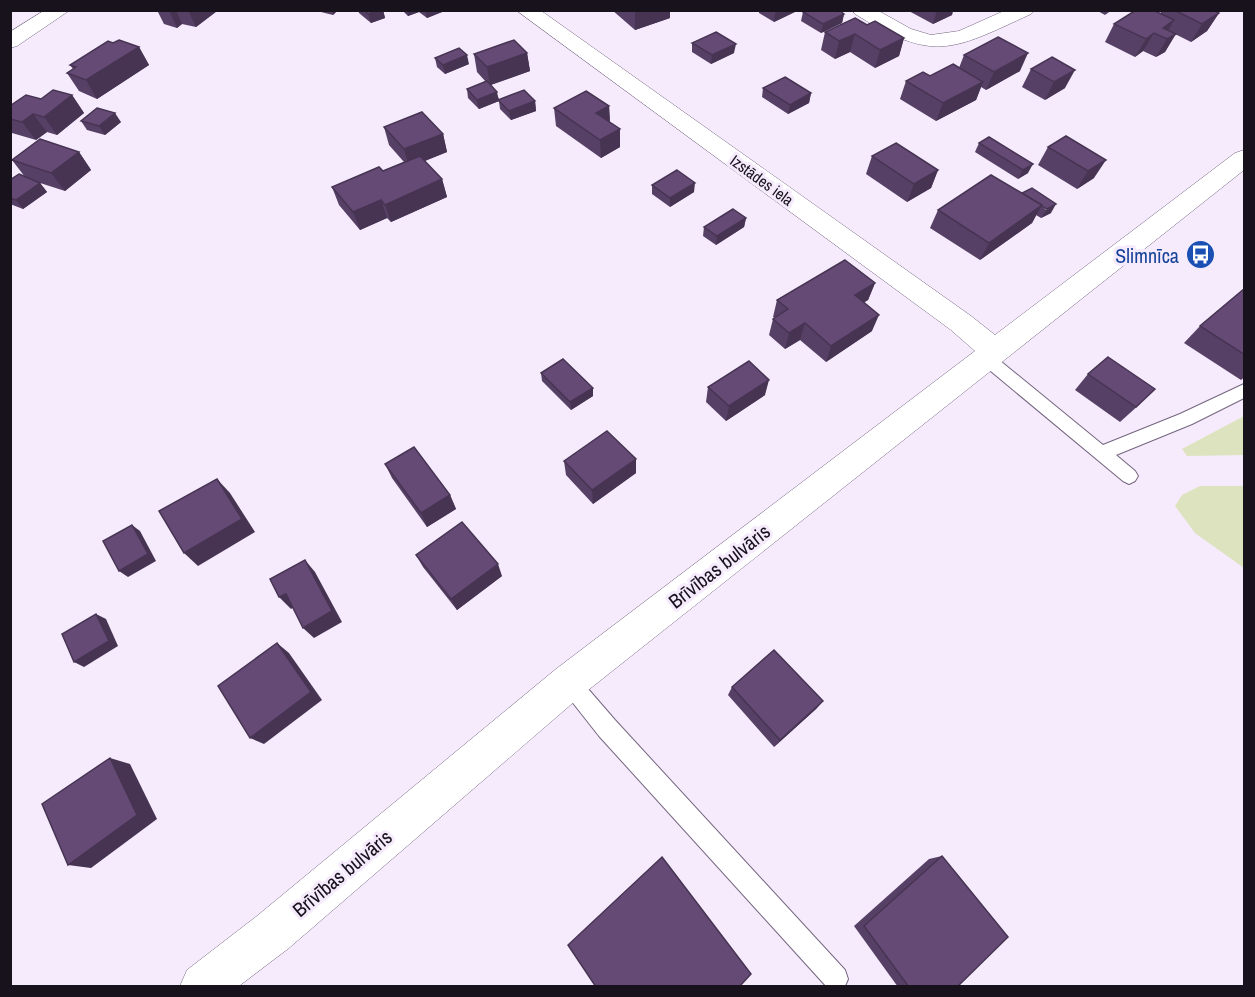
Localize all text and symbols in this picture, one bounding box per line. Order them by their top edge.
street label: Izstādes iela [726,149,799,211]
bus stop icon: Slimnīca [1184,239,1216,271]
place label: Slimnīca [1115,242,1179,269]
street label: Brīvības bulvāris [663,518,775,614]
street label: Brīvības bulvāris [287,823,397,923]

